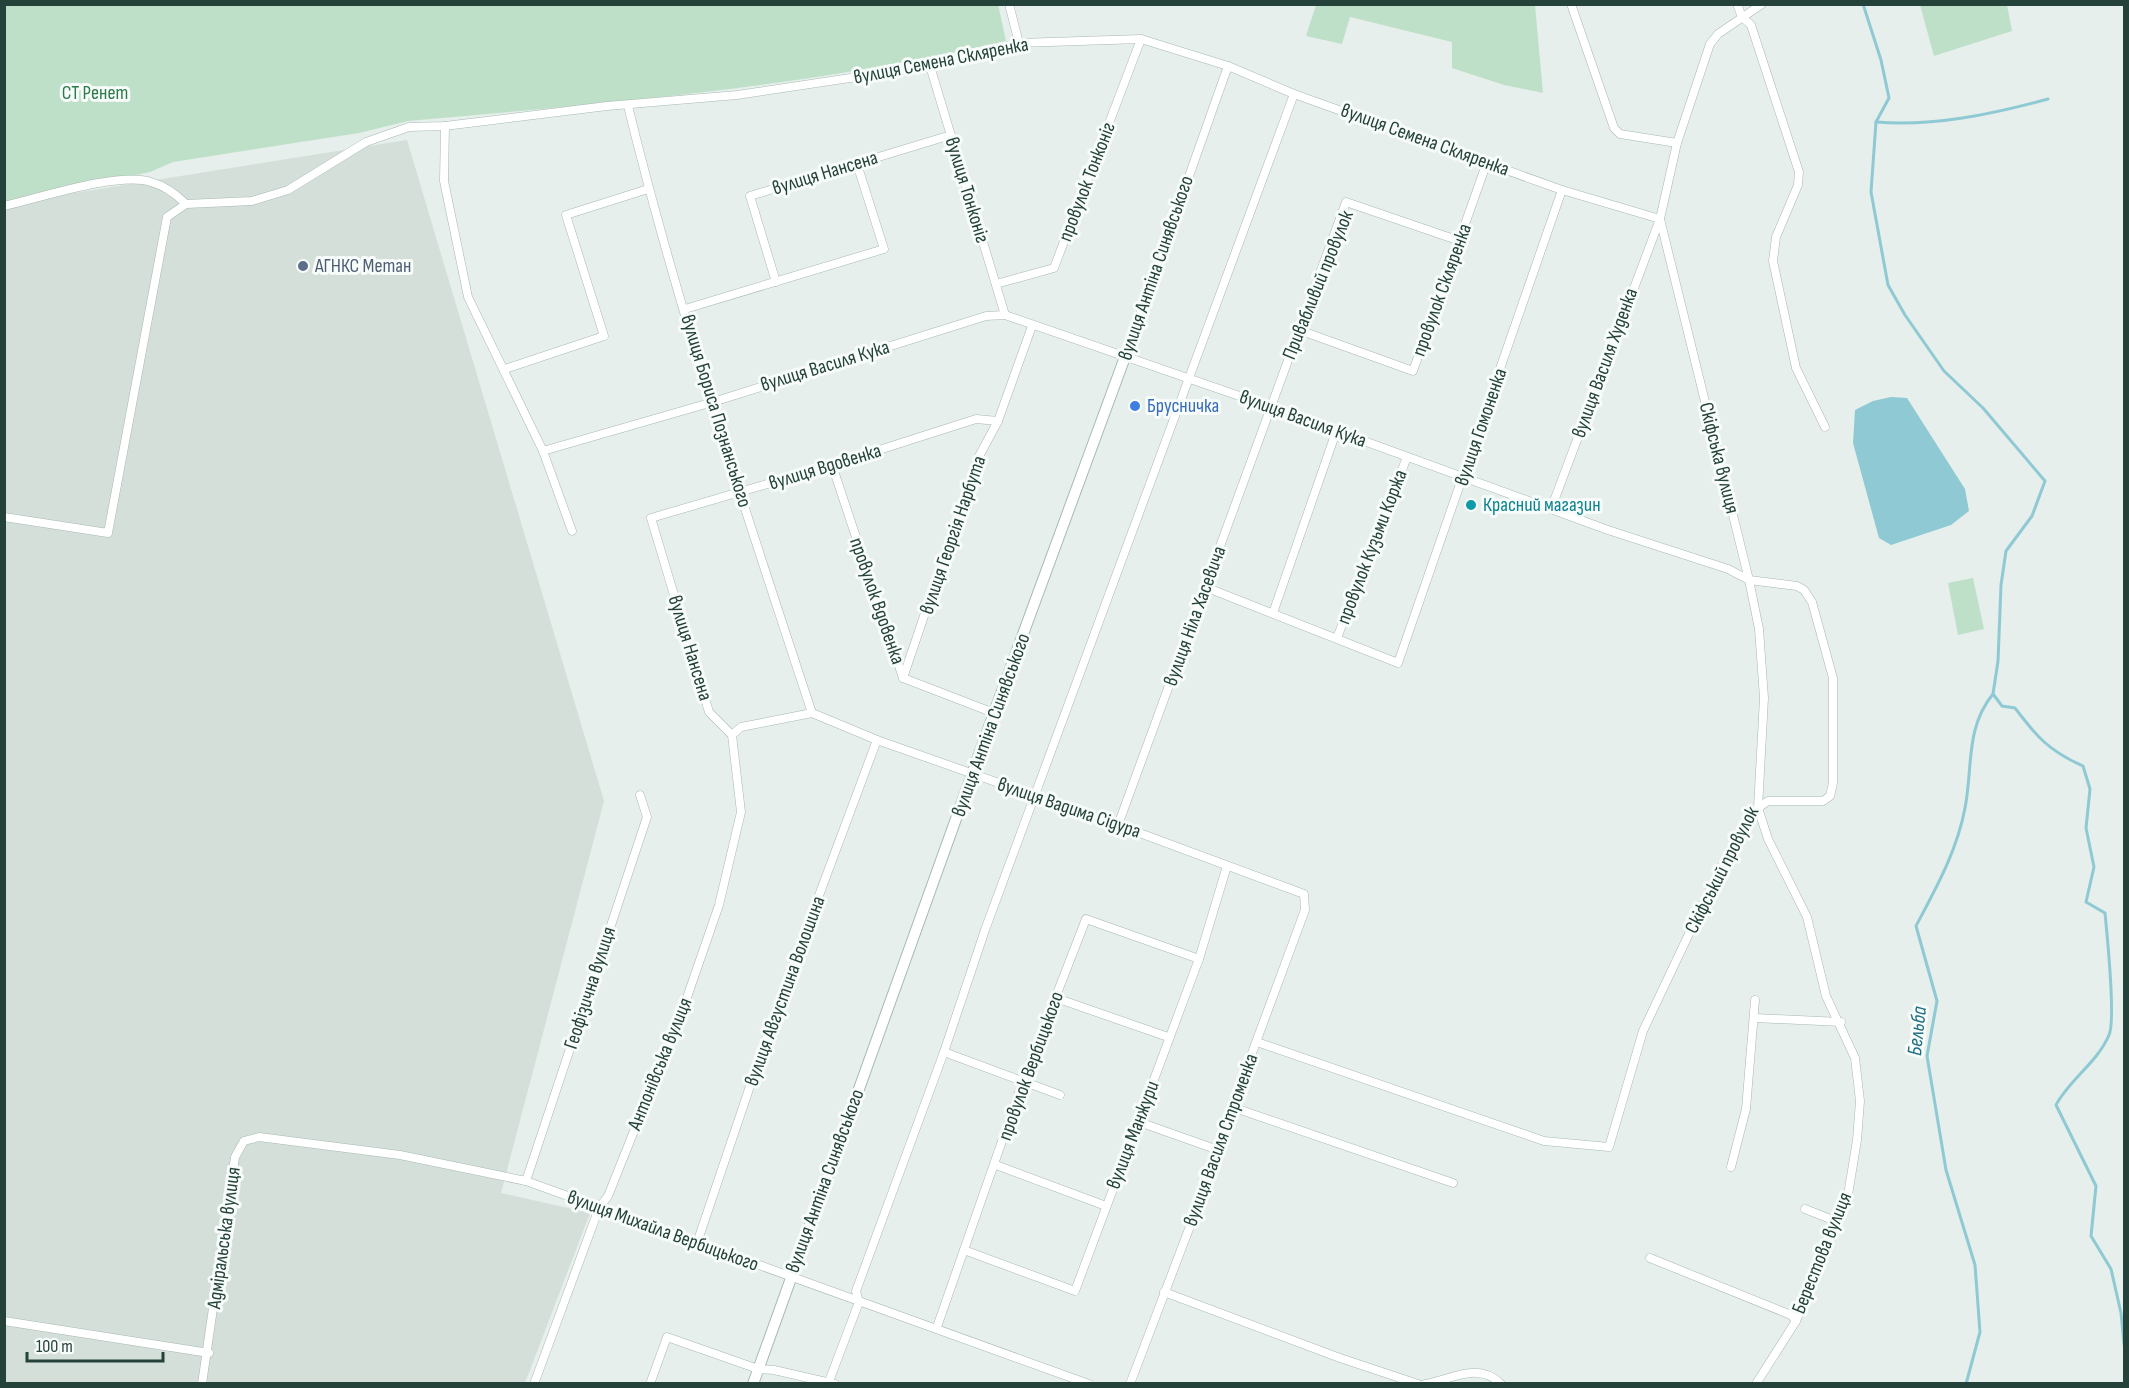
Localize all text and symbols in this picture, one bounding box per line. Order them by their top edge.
street label: вулиця Семена Скляренка [852,32,1030,90]
park label: СТ Ренет [62,81,128,105]
street label: вулиця Семена Скляренка [1338,98,1512,182]
street label: провулок Тонконіг [1053,119,1121,245]
street label: вулиця Тонконіг [940,134,994,246]
street label: вулиця Нансена [769,146,881,200]
street label: вулиця Антіна Синявського [1113,173,1199,363]
street label: Привабливий провулок [1277,207,1359,363]
street label: провулок Скляренка [1407,220,1477,360]
place label: АГНКС Метан [314,254,411,278]
marker: АГНКС Метан [296,259,310,273]
street label: вулиця Василя Худенка [1567,285,1643,441]
street label: вулиця Бориса Познанського [675,312,757,510]
street label: вулиця Василя Кука [758,335,892,397]
street label: вулиця Гомоненка [1450,365,1512,489]
street label: вулиця Василя Кука [1236,385,1370,453]
place label: Брусничка [1147,394,1219,418]
marker: Брусничка [1128,399,1142,413]
street label: Скіфська вулиця [1694,400,1744,516]
street label: вулиця Вдовенка [766,439,884,495]
street label: вулиця Георгія Нарбута [915,453,991,617]
street label: провулок Кузьми Коржа [1331,466,1413,628]
place label: Красний магазин [1483,493,1601,517]
marker: Красний магазин [1464,498,1478,512]
street label: провулок Вдовенка [844,534,910,668]
street label: вулиця Ніла Хасевича [1159,543,1231,689]
street label: вулиця Нансена [663,592,717,704]
street label: вулиця Антіна Синявського [947,630,1035,820]
street label: вулиця Вадима Сідура [994,772,1144,844]
street label: Скіфський провулок [1680,802,1764,937]
street label: вулиця Августина Волошина [739,893,831,1089]
street label: Геофізична вулиця [559,924,621,1052]
street label: провулок Вербицького [993,988,1069,1144]
street label: Антонівська вулиця [622,994,697,1135]
water label: Бельба [1902,1005,1932,1057]
street label: вулиця Василя Строменка [1179,1050,1263,1230]
street label: вулиця Манжури [1101,1078,1165,1192]
street label: вулиця Антіна Синявського [781,1086,869,1276]
street label: Адміральська вулиця [202,1166,246,1311]
street label: вулиця Михайла Вербицького [564,1185,762,1277]
street label: Берестова вулиця [1787,1189,1857,1317]
scale bar [27,1325,164,1363]
text: 100 m [36,1336,73,1357]

